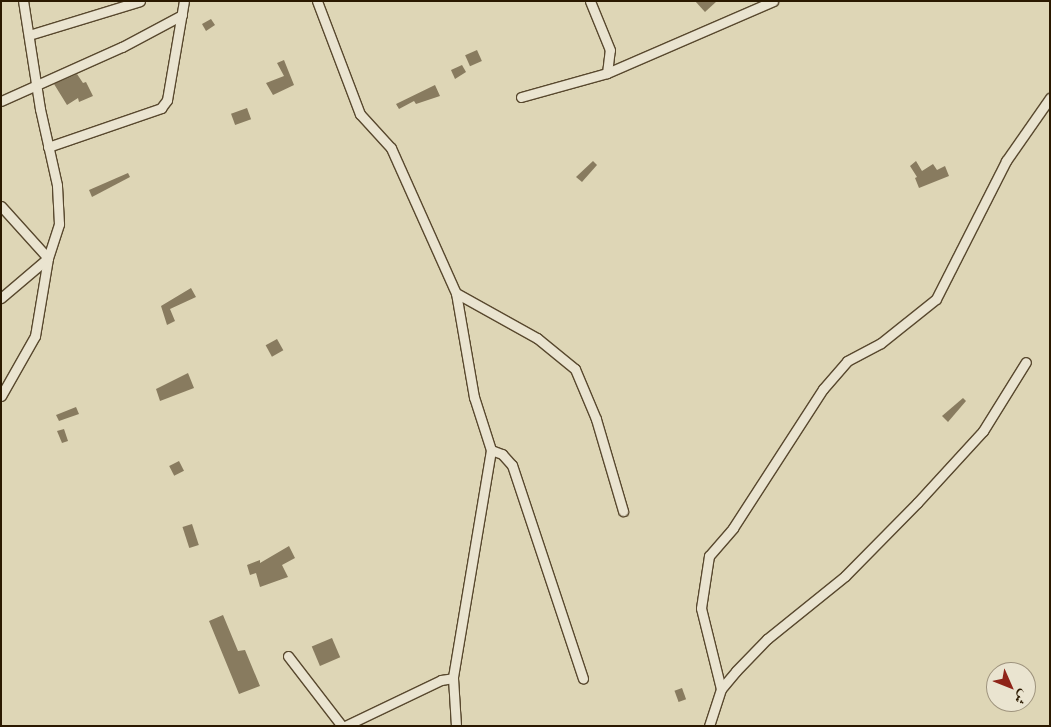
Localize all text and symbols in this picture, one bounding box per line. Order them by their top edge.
north arrow [986,662,1036,712]
text: ش [1010,685,1033,709]

